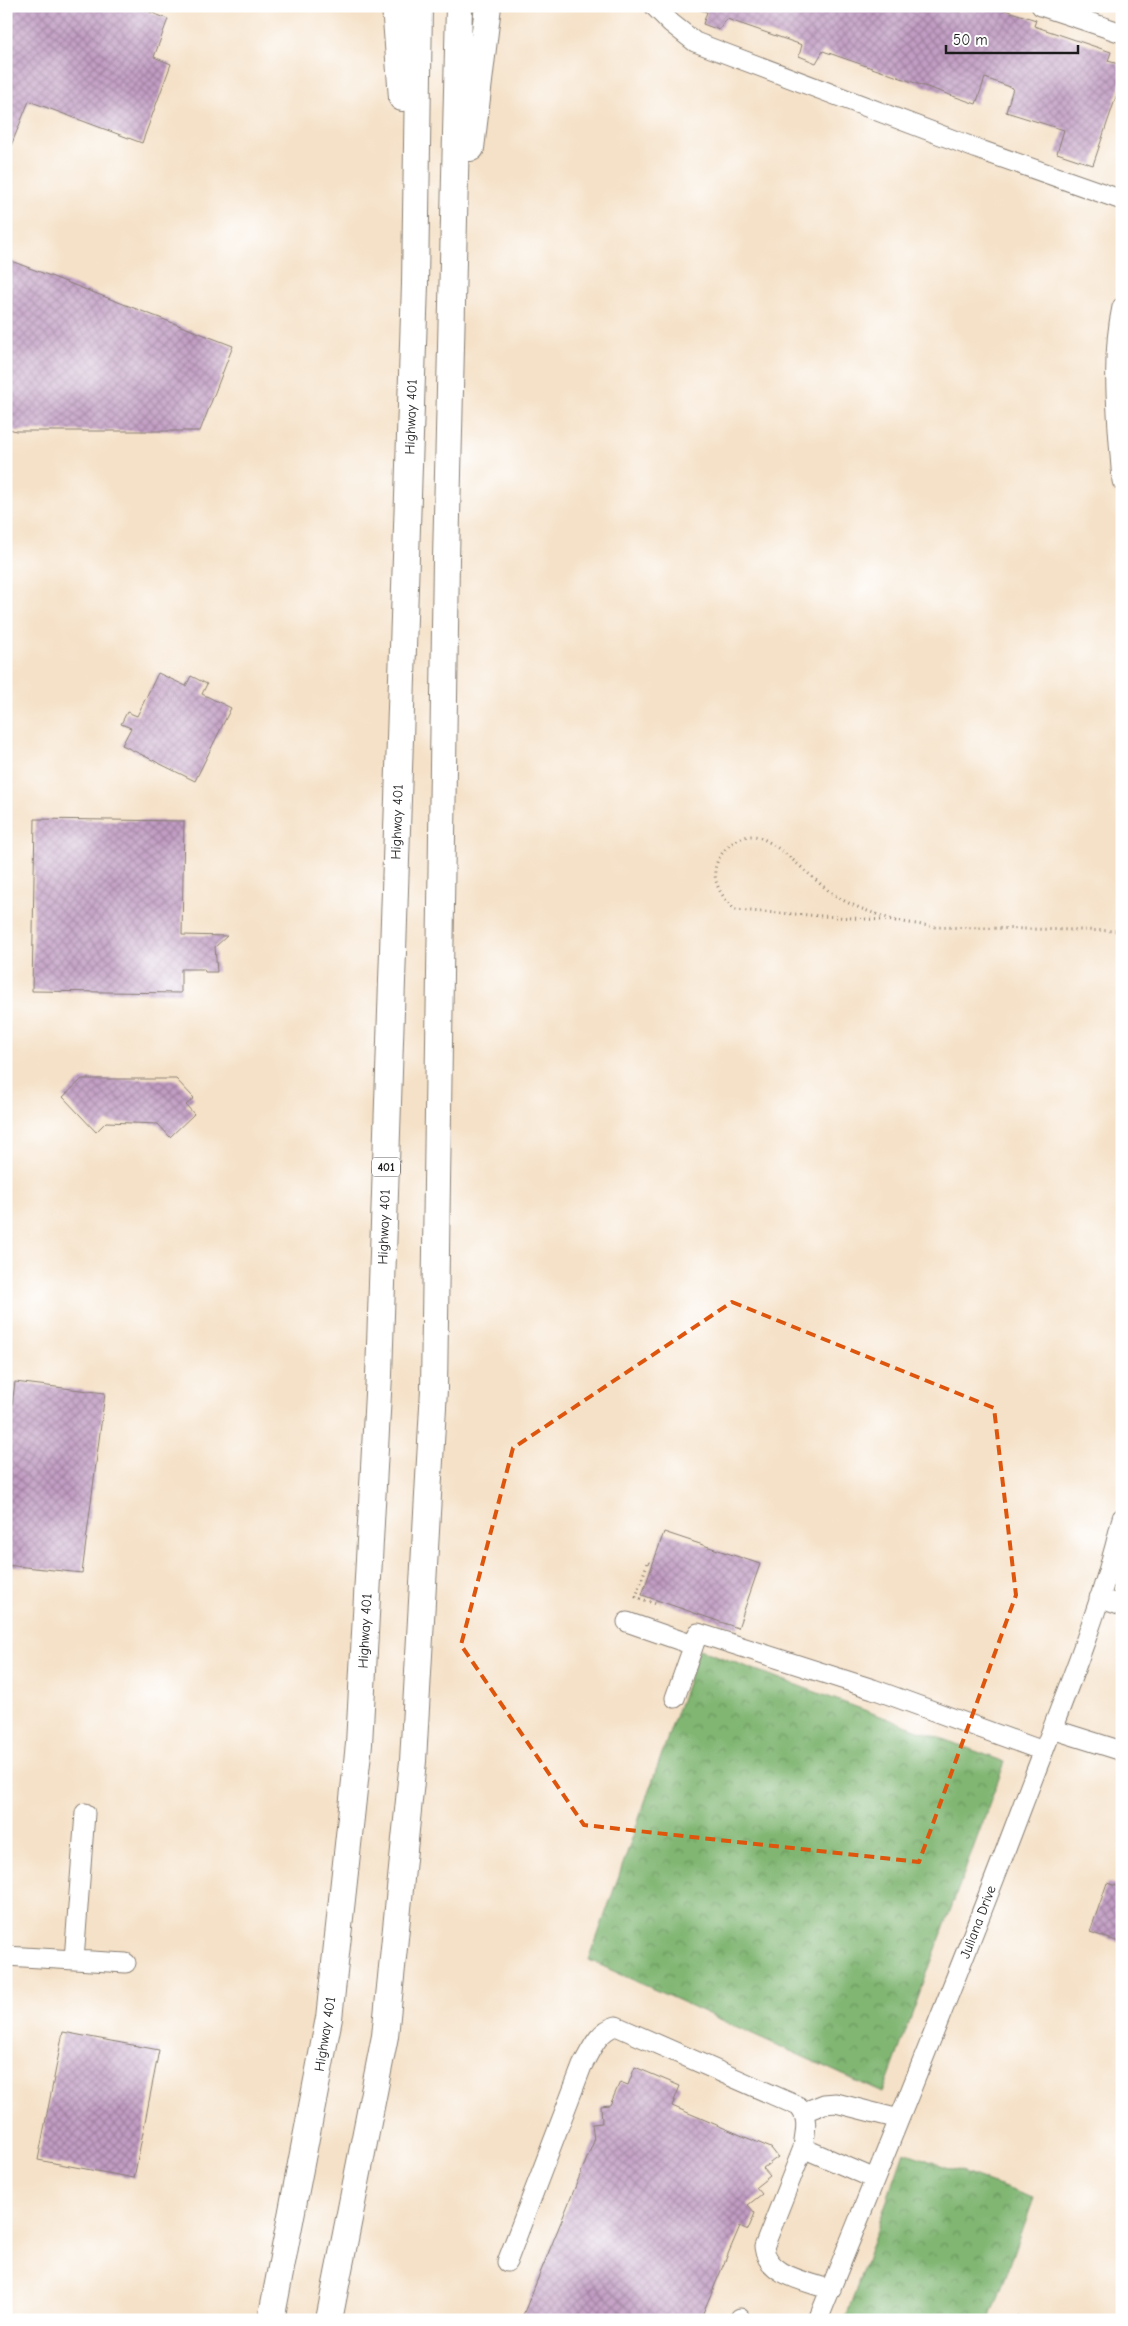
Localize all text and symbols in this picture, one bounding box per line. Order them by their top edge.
scale bar [946,22,1078,54]
text: 50 m [953,31,988,49]
street label: Highway 401 [401,379,421,455]
street label: Highway 401 [387,784,407,860]
road number: 401 [372,1158,400,1176]
street label: Highway 401 [374,1189,394,1265]
street label: Highway 401 [355,1593,375,1669]
street label: Juliana Drive [956,1883,1000,1961]
street label: Highway 401 [311,1995,339,2073]

